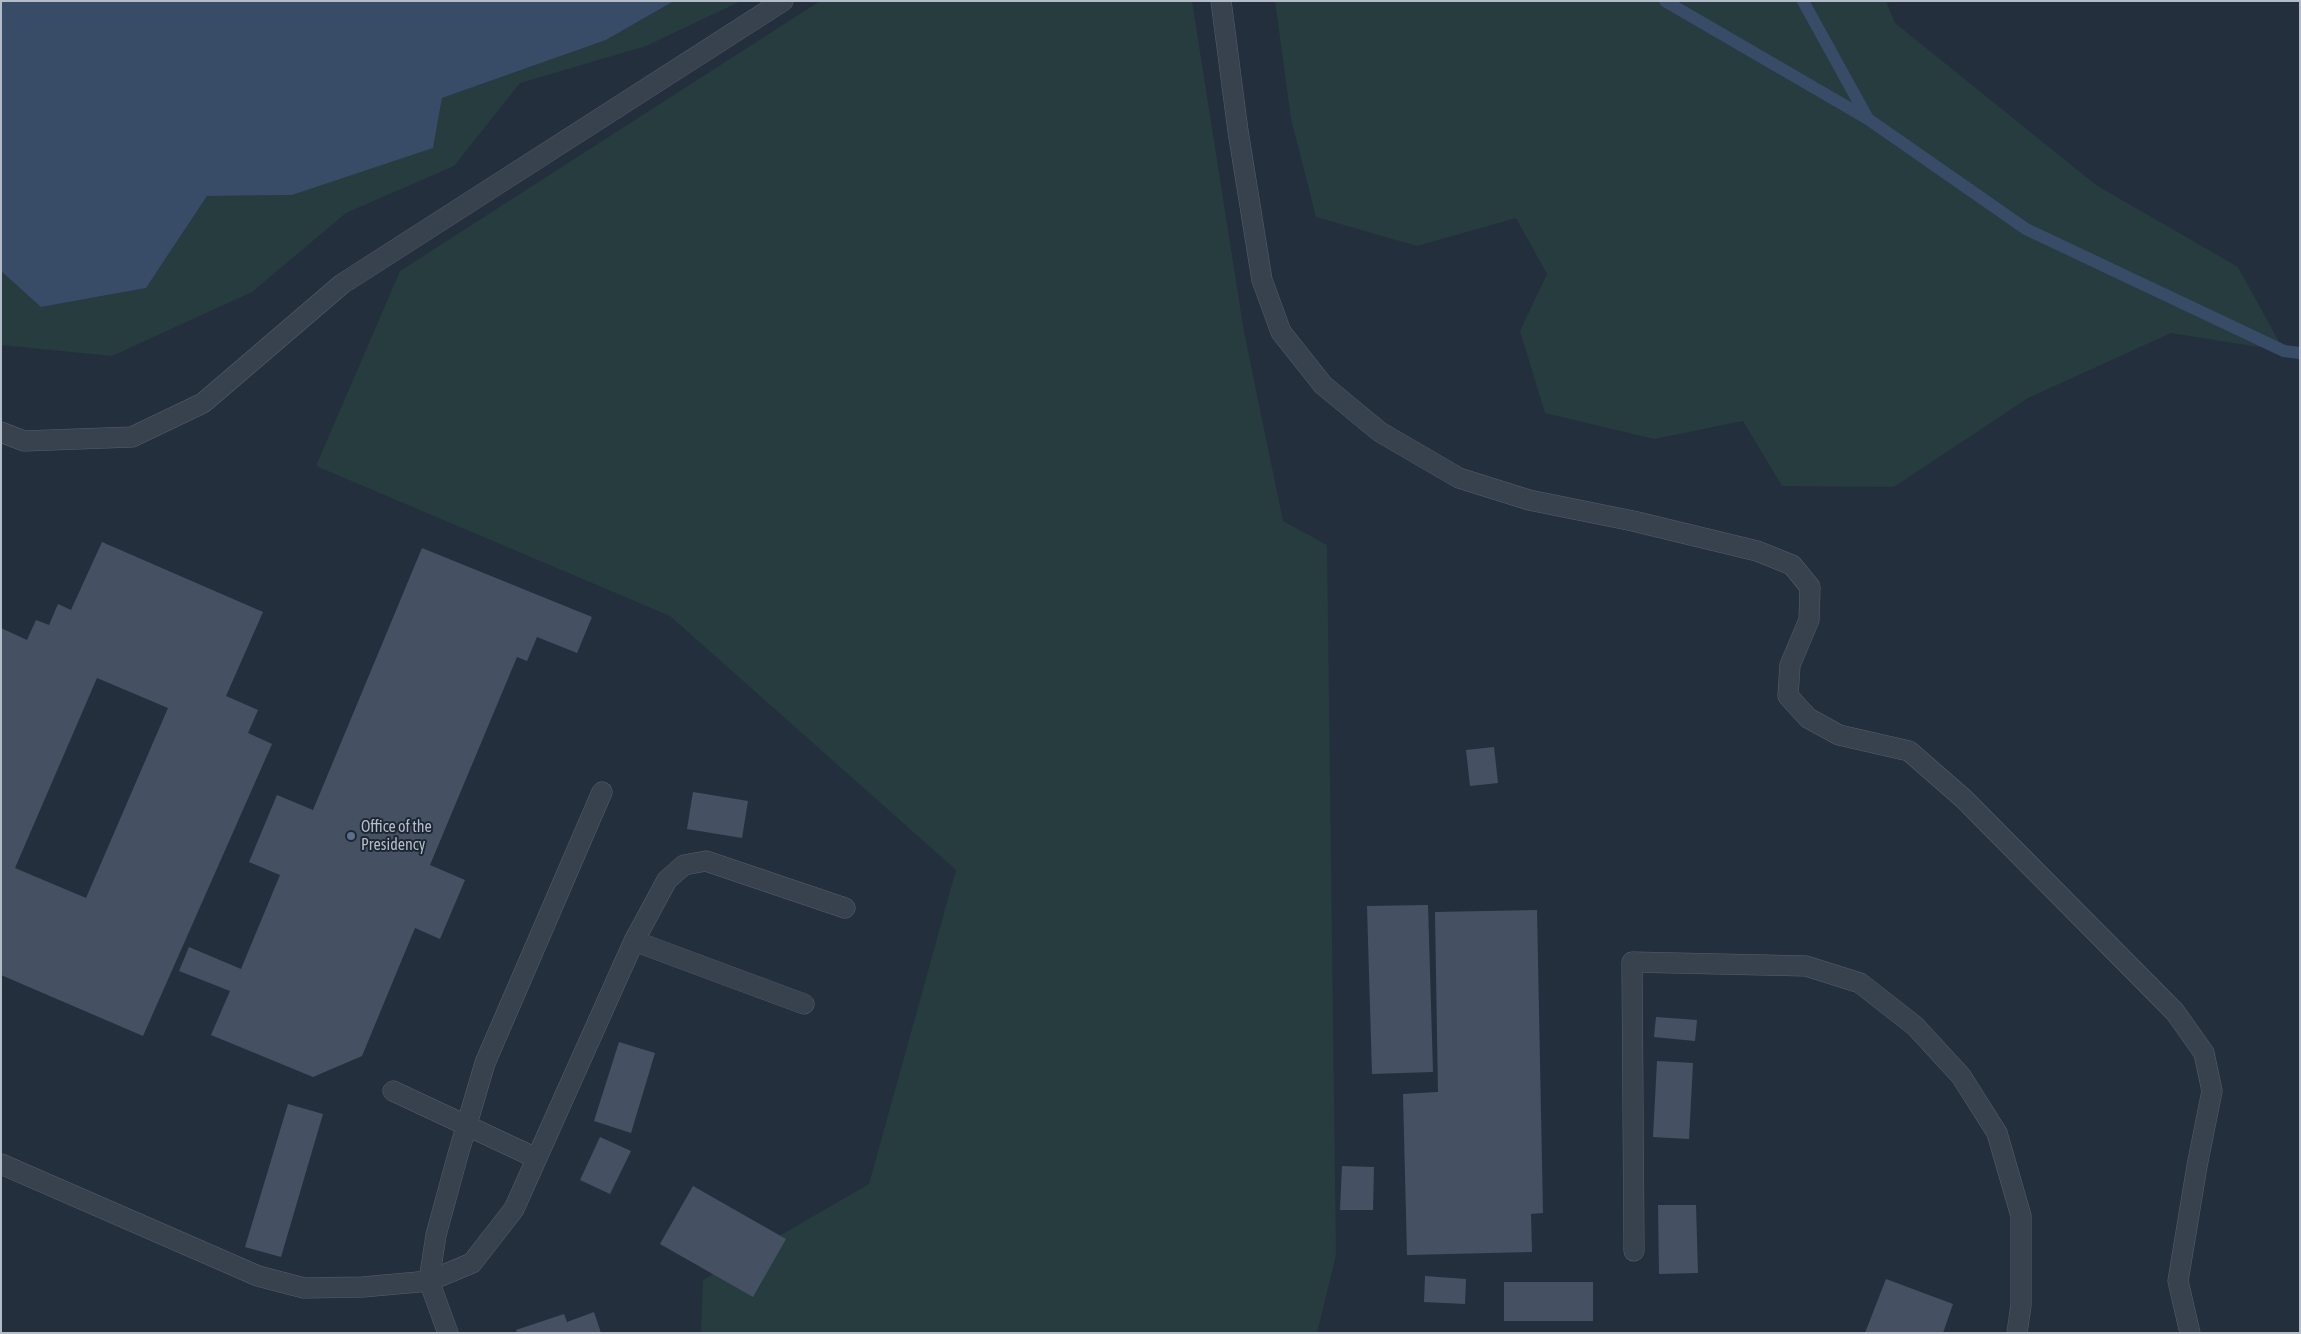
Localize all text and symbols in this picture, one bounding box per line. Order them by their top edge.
place label: Office of the Presidency [361,817,432,855]
marker: Office of the Presidency [345,830,357,842]

